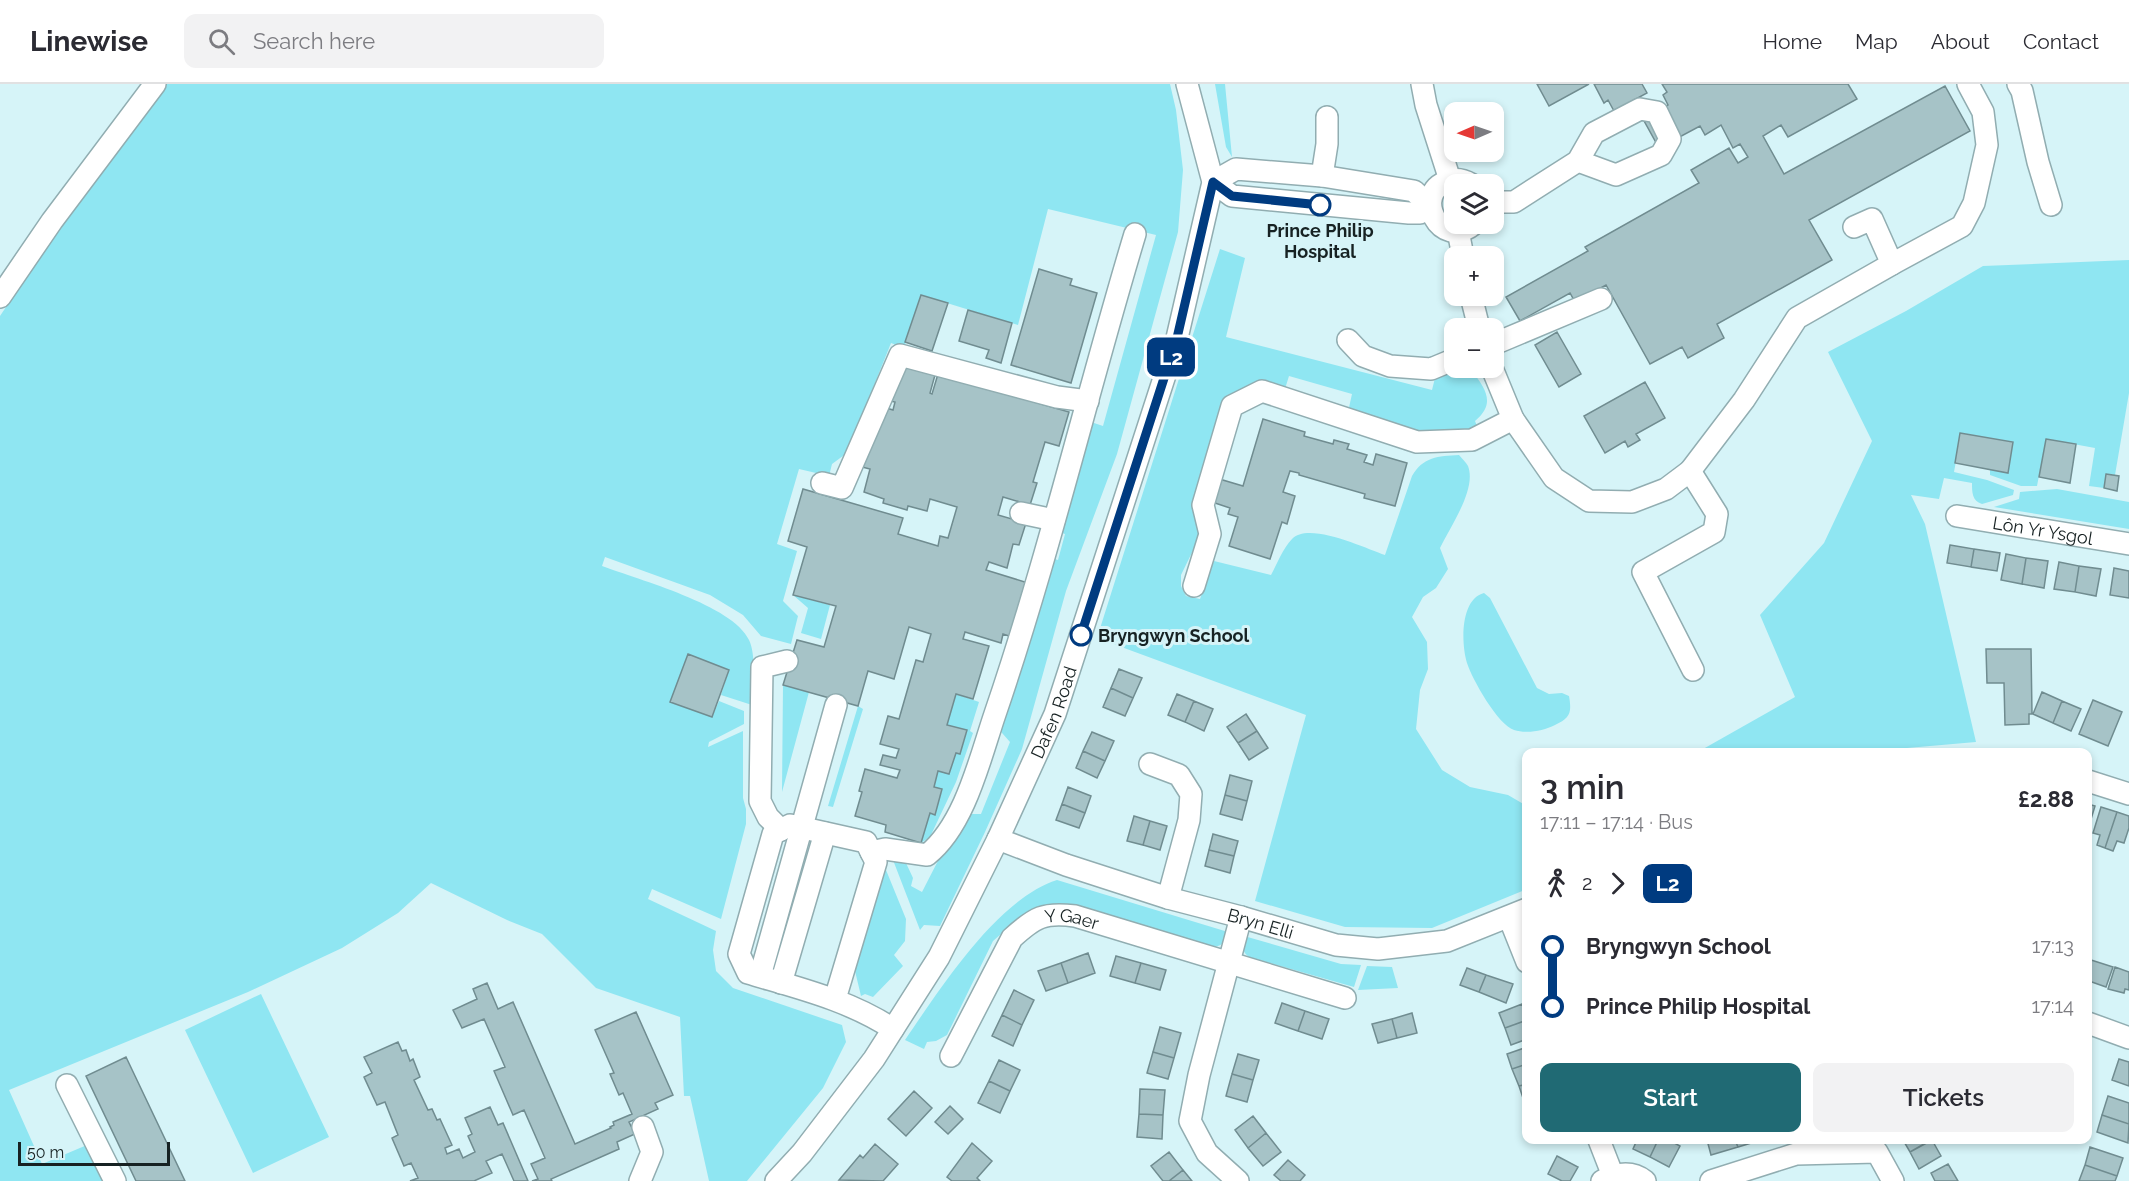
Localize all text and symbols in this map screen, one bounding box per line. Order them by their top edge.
search box [184,14,604,68]
text: Linewise [30,25,148,58]
icon: search [205,25,238,58]
text: Search here [253,28,375,54]
text: Home [1763,29,1822,54]
text: Map [1855,29,1898,54]
text: About [1931,29,1990,54]
text: Contact [2023,29,2099,54]
north arrow [1444,102,1504,162]
map controls [1444,102,1504,378]
button: layers [1444,174,1504,234]
marker: Prince Philip Hospital [1309,194,1331,216]
place label: Prince Philip Hospital [1266,220,1374,262]
button: + [1444,246,1504,306]
button: − [1444,318,1504,378]
line badge: L2 [1144,338,1198,376]
text: L2 [1159,345,1183,370]
street label: Lôn Yr Ysgol [1991,511,2095,548]
marker: Bryngwyn School [1070,624,1092,646]
place label: Bryngwyn School [1098,625,1249,646]
street label: Dafen Road [1026,664,1080,762]
text: 3 min [1540,768,1625,807]
text: £2.88 [2018,786,2074,812]
text: 17:11 – 17:14 · Bus [1540,810,1693,834]
icon: walk [1540,867,1573,900]
icon: forward [1601,867,1634,900]
text: 2 [1582,871,1592,895]
text: L2 [1655,871,1680,896]
street label: Bryn Elli [1225,903,1296,942]
street label: Y Gaer [1043,904,1102,933]
text: Bryngwyn School [1586,933,1771,959]
text: 17:13 [2032,934,2074,958]
text: Prince Philip Hospital [1586,993,1810,1019]
text: 17:14 [2032,994,2074,1018]
button: Start [1540,1063,1801,1132]
button: Tickets [1813,1063,2074,1132]
scale bar [18,1139,170,1166]
text: 50 m [27,1143,64,1162]

